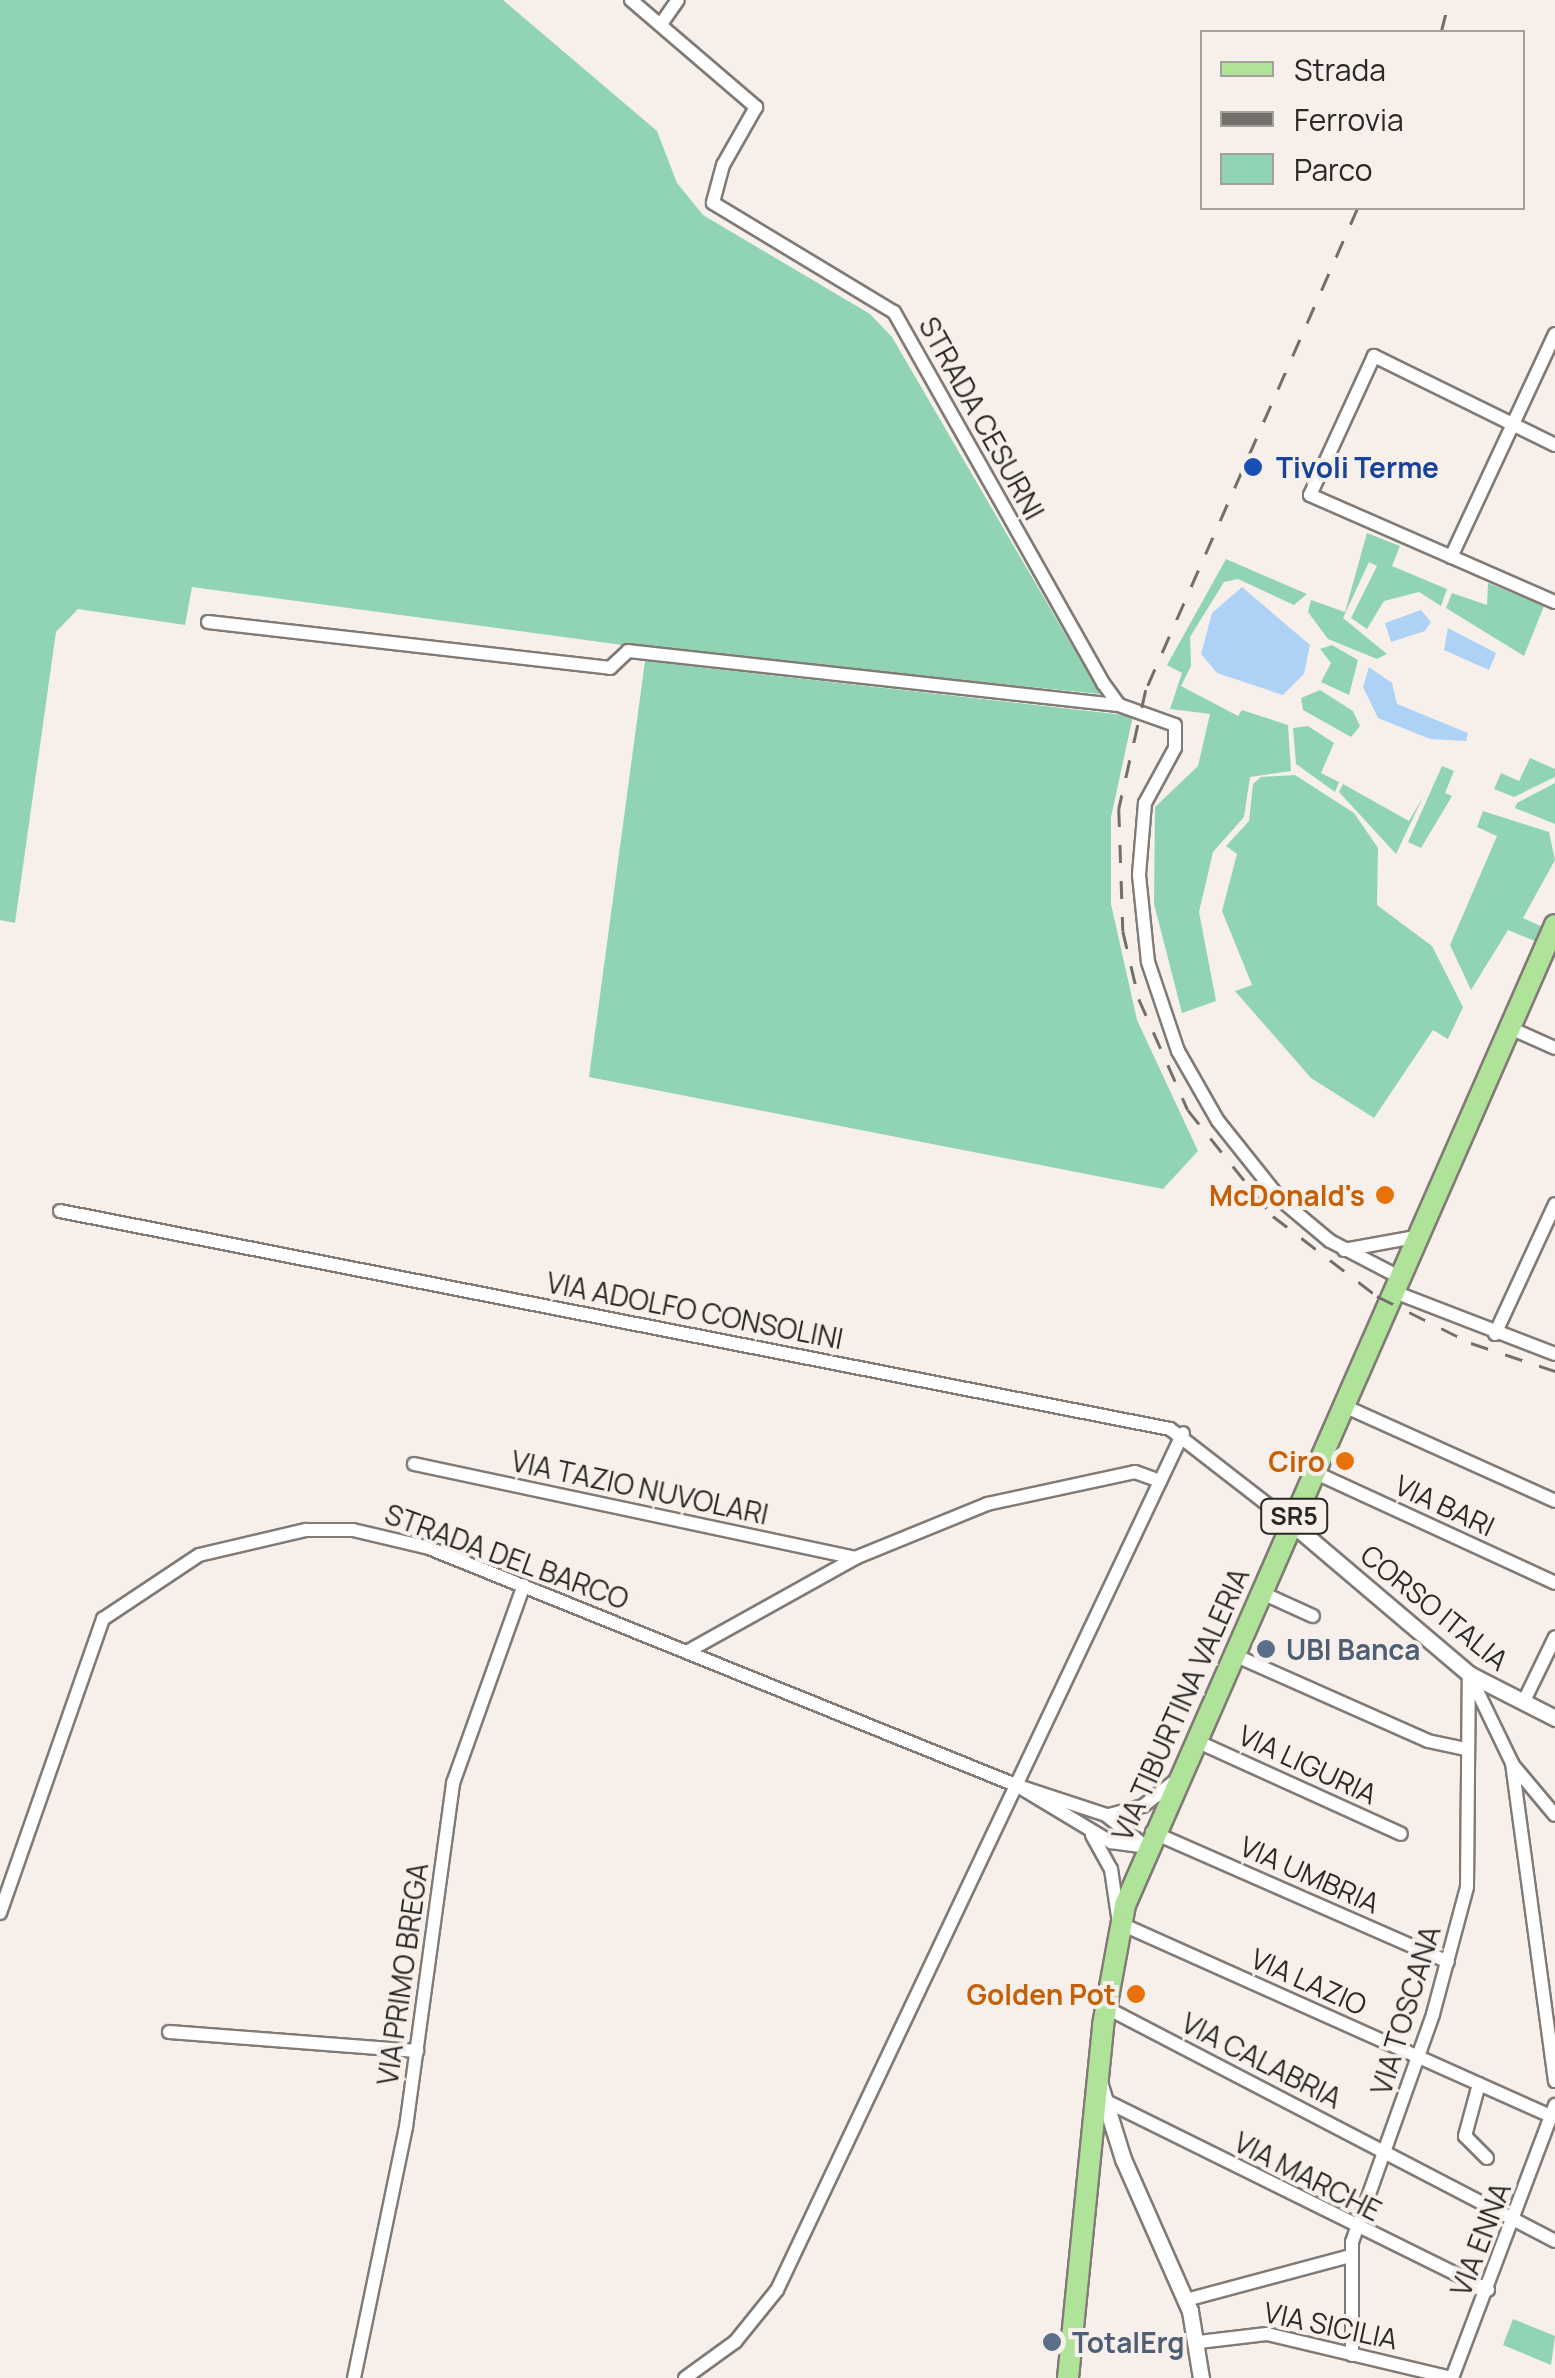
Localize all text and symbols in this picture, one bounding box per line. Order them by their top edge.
legend [1200,30,1525,210]
text: Strada [1294,49,1386,90]
text: Ferrovia [1294,99,1404,140]
text: Parco [1294,149,1373,190]
street label: STRADA CESURNI [912,311,1052,525]
place label: Tivoli Terme [1276,450,1439,484]
marker: Tivoli Terme [1240,454,1266,480]
place label: McDonald's [1209,1178,1365,1212]
marker: McDonald's [1374,1184,1396,1206]
street label: VIA ADOLFO CONSOLINI [544,1265,846,1355]
street label: VIA TAZIO NUVOLARI [508,1443,772,1531]
place label: Ciro [1268,1444,1325,1478]
marker: Ciro [1334,1450,1356,1472]
street label: VIA BARI [1390,1467,1500,1543]
street label: STRADA DEL BARCO [380,1496,634,1616]
road number: SR5 [1259,1496,1329,1536]
street label: CORSO ITALIA [1354,1537,1516,1677]
street label: VIA TIBURTINA VALERIA [1105,1562,1255,1846]
place label: UBI Banca [1286,1632,1420,1666]
marker: UBI Banca [1255,1638,1277,1660]
street label: VIA LIGURIA [1233,1717,1383,1811]
street label: VIA UMBRIA [1235,1828,1385,1920]
street label: VIA PRIMO BREGA [370,1861,434,2087]
street label: VIA TOSCANA [1363,1921,1447,2099]
street label: VIA LAZIO [1246,1941,1372,2021]
place label: Golden Pot [966,1977,1116,2011]
marker: Golden Pot [1125,1983,1147,2005]
street label: VIA CALABRIA [1176,2005,1348,2115]
street label: VIA MARCHE [1229,2125,1387,2227]
street label: VIA ENNA [1443,2178,1517,2300]
street label: VIA SICILIA [1261,2294,1401,2356]
place label: TotalErg [1072,2325,1184,2359]
marker: TotalErg [1041,2331,1063,2353]

